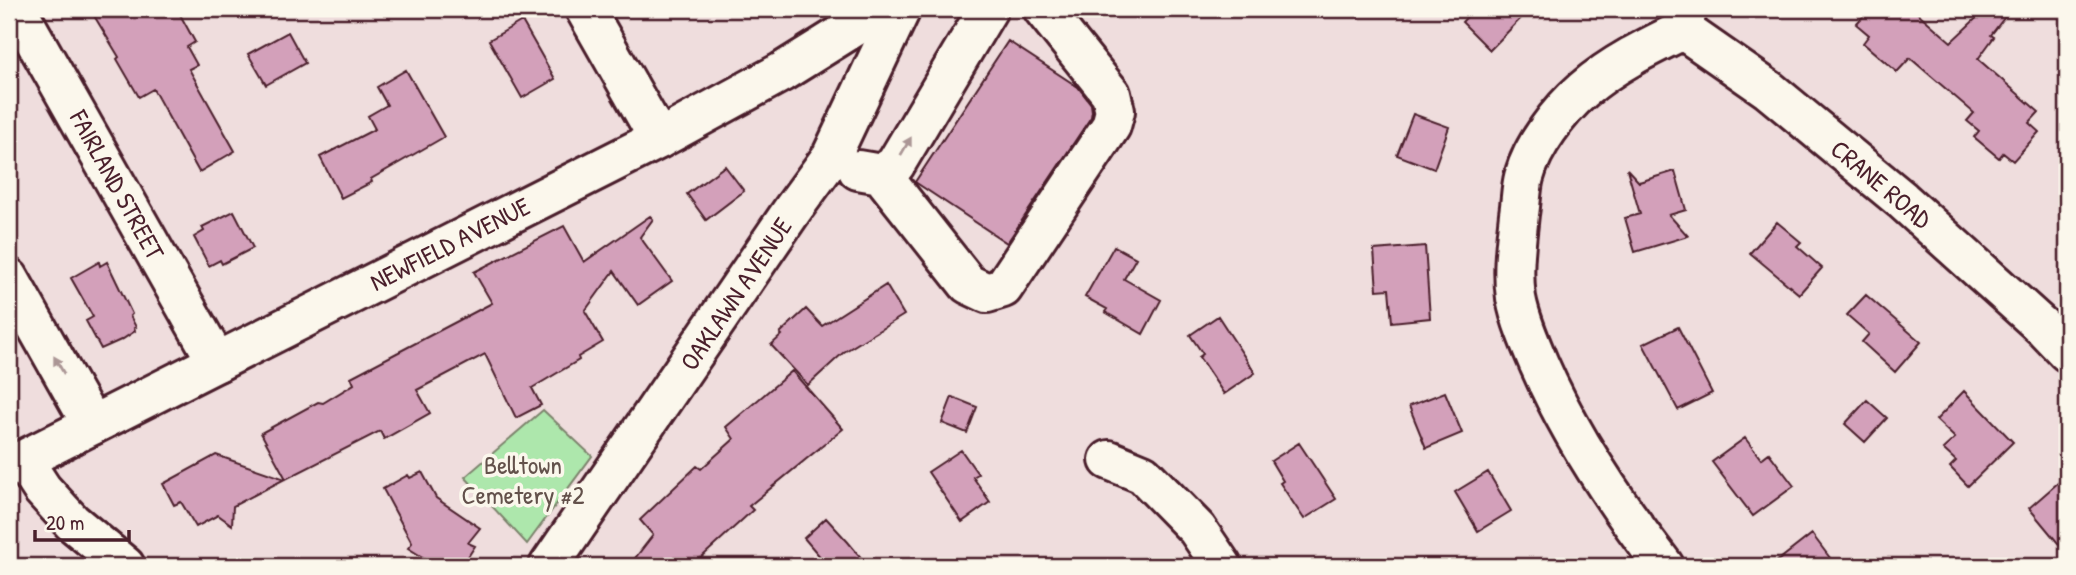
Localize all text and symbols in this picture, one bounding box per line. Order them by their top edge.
street label: FAIRLAND STREET [61,103,173,267]
street label: CRANE ROAD [1824,131,1940,236]
one-way arrow [900,136,912,155]
street label: NEWFIELD AVENUE [364,188,536,299]
street label: OAKLAWN AVENUE [671,210,800,377]
one-way arrow [53,355,65,375]
park label: Belltown Cemetery #2 [462,447,584,512]
scale bar [35,498,130,542]
text: 20 m [46,508,84,537]

